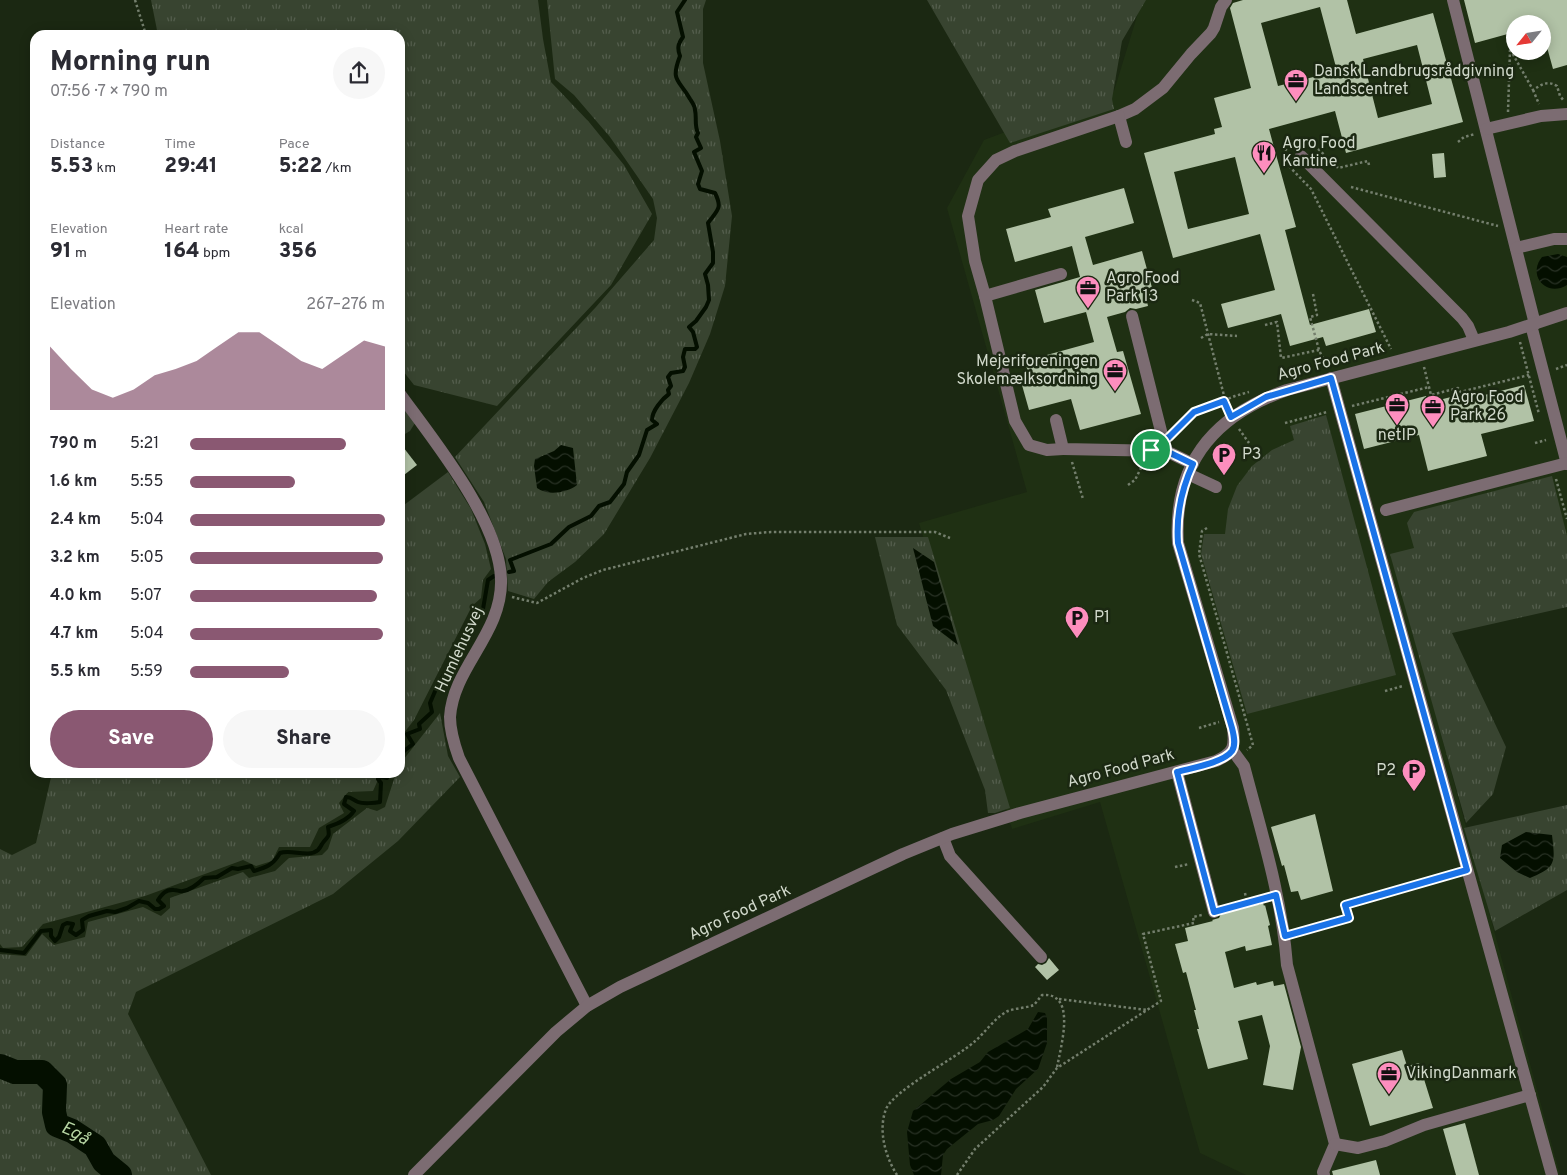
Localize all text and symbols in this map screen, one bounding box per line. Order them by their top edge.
north arrow [1506,15,1551,60]
map controls [1506,15,1551,60]
text: Morning run [50,45,211,81]
button: share [333,47,385,99]
place label: Dansk Landbrugsrådgivning Landscentret [1314,62,1514,100]
office icon: Dansk Landbrugsrådgivning Landscentret [1283,68,1309,102]
text: 07:56 · 7 × 790 m [50,82,168,102]
place label: Agro Food Kantine [1282,134,1355,172]
text: Distance [50,136,105,153]
text: Time [164,136,196,153]
text: Pace [279,136,309,153]
restaurant icon: Agro Food Kantine [1251,140,1277,174]
text: 5.53 [50,153,93,180]
text: 29:41 [164,153,218,180]
text: 5:22 [279,153,322,180]
text: km [93,160,116,177]
text: /km [322,160,352,177]
text: Elevation [50,221,108,238]
text: Heart rate [164,221,228,238]
text: kcal [279,221,304,238]
text: 91 [50,238,72,265]
text: 164 [164,238,200,265]
text: 356 [279,238,317,265]
text: m [72,245,87,262]
text: bpm [200,245,230,262]
place label: Agro Food Park 13 [1106,269,1179,307]
office icon: Agro Food Park 13 [1075,275,1101,309]
text: Elevation [50,295,116,315]
text: 267–276 m [306,295,385,315]
street label: Agro Food Park [1275,338,1387,386]
place label: Mejeriforeningen Skolemælksordning [956,352,1098,390]
office icon: Mejeriforeningen Skolemælksordning [1102,358,1128,392]
place label: Agro Food Park 26 [1450,388,1523,426]
office icon: netIP [1384,392,1410,426]
office icon: Agro Food Park 26 [1420,394,1446,428]
place label: netIP [1378,426,1416,446]
pin [1130,429,1172,471]
text: 790 m [50,434,97,454]
text: 5:21 [130,434,159,454]
icon: arrive [1137,436,1165,464]
parking icon: P3 [1211,442,1237,476]
place label: P3 [1242,445,1261,465]
text: 1.6 km [50,472,97,492]
text: 5:55 [130,472,163,492]
text: 2.4 km [50,510,101,530]
text: 5:04 [130,510,164,530]
text: 3.2 km [50,548,100,568]
text: 5:05 [130,548,164,568]
text: 4.0 km [50,586,102,606]
text: 5:07 [130,586,162,606]
street label: Humlehusvej [431,604,489,696]
parking icon: P1 [1064,605,1090,639]
place label: P1 [1094,608,1110,628]
text: 4.7 km [50,624,98,644]
text: 5:04 [130,624,164,644]
text: 5.5 km [50,662,100,682]
text: 5:59 [130,662,163,682]
button: Save [50,710,213,768]
button: Share [223,710,385,768]
street label: Agro Food Park [1065,745,1177,793]
parking icon: P2 [1401,758,1427,792]
place label: P2 [1376,761,1396,781]
street label: Agro Food Park [686,881,794,945]
office icon: VikingDanmark [1376,1061,1402,1095]
place label: VikingDanmark [1406,1064,1517,1084]
water label: Egå [58,1116,94,1151]

